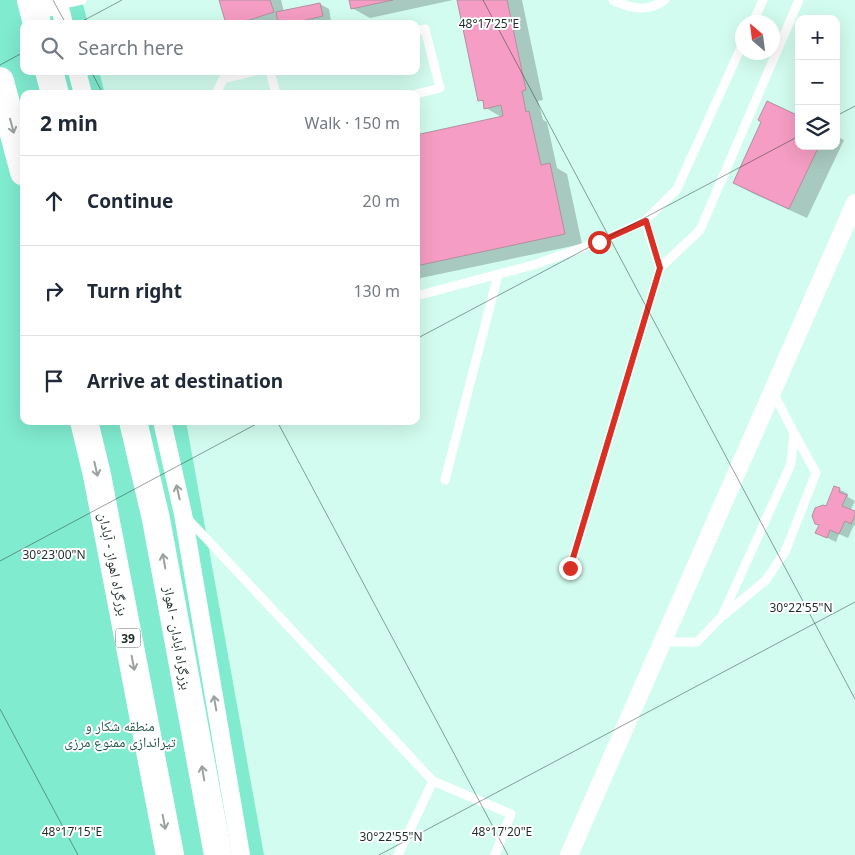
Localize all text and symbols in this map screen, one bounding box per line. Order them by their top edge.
text: 48°17'25"E [459,15,519,32]
north arrow [735,15,780,60]
map controls [795,15,840,150]
button: + [795,15,840,60]
search box [20,20,420,75]
icon: search [38,34,66,62]
text: Search here [78,35,184,61]
button: − [795,60,840,105]
button: layers [795,105,840,150]
text: 2 min [40,109,98,137]
text: Walk · 150 m [305,112,400,134]
one-way arrow [8,118,17,134]
icon: ahead [40,187,68,215]
text: Continue [87,188,173,214]
text: 20 m [363,190,400,212]
route start [588,231,611,254]
icon: right [40,277,68,305]
text: Turn right [87,278,182,304]
text: 130 m [353,280,400,302]
icon: arrive [40,367,68,395]
text: Arrive at destination [87,368,283,394]
one-way arrow [92,460,101,476]
one-way arrow [173,484,182,500]
street label: بزرگراه اهواز - آبادان [95,511,133,617]
text: 30°23'00"N [22,546,86,563]
one-way arrow [158,554,168,570]
route end [559,557,582,580]
street label: بزرگراه آبادان - اهواز [159,584,196,691]
text: 30°22'55"N [769,599,833,616]
road number: 39 [116,628,140,648]
one-way arrow [129,654,138,670]
one-way arrow [210,696,220,712]
park label: منطقه شکار و تیراندازی ممنوع مرزی [64,716,176,752]
one-way arrow [198,765,207,781]
one-way arrow [159,814,169,830]
text: 48°17'15"E [42,823,102,840]
text: 48°17'20"E [472,823,532,840]
text: 30°22'55"N [359,828,423,845]

